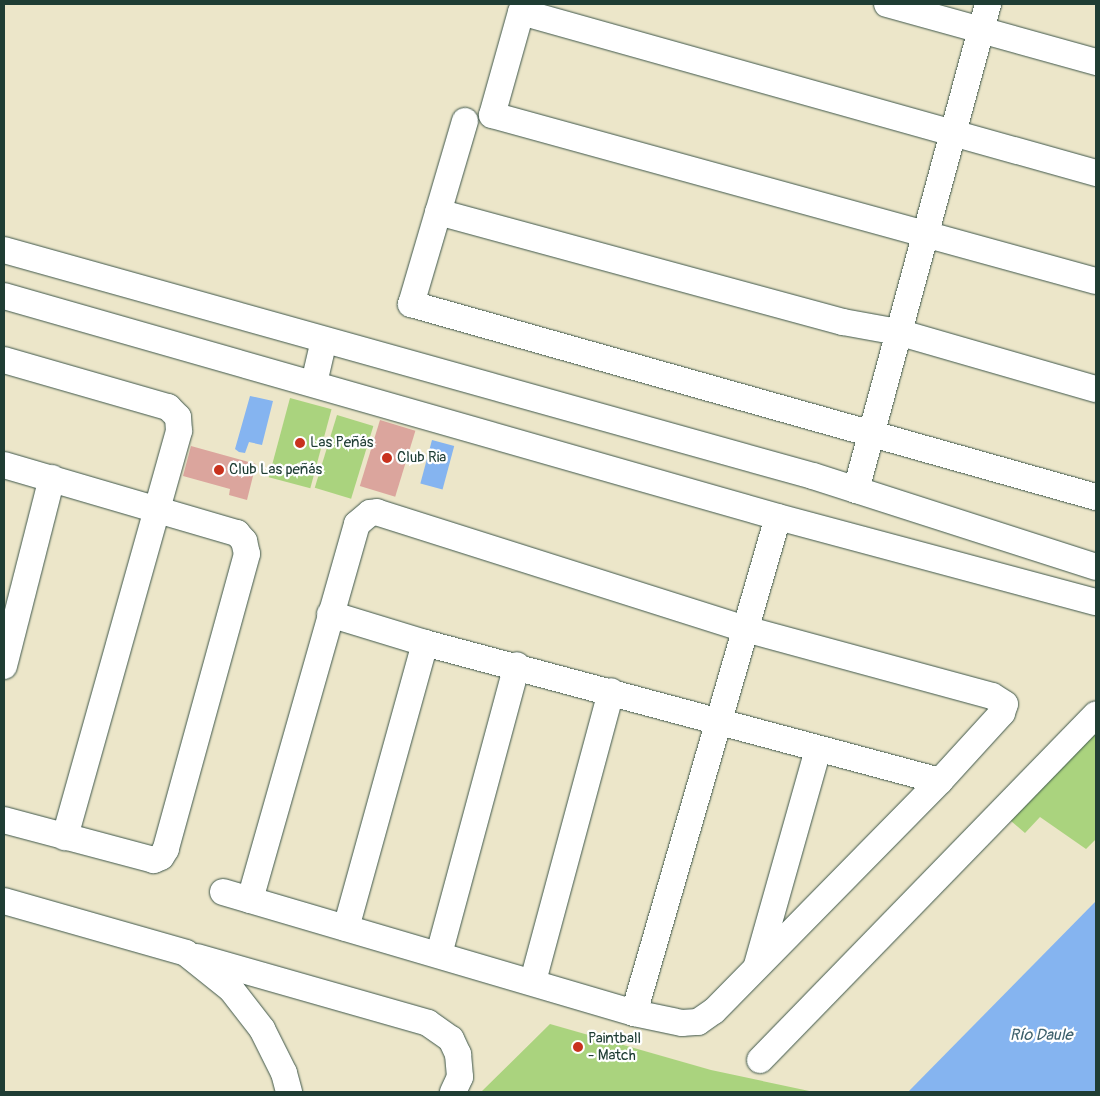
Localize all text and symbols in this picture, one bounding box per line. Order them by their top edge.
place label: Las Peñás [310,434,373,452]
marker: Las Peñás [294,437,306,449]
place label: Club Ria [397,449,446,467]
marker: Club Ria [381,452,393,464]
place label: Club Las peñás [229,461,322,479]
marker: Club Las peñás [213,464,225,476]
water label: Río Daule [1010,1025,1072,1045]
place label: Paintball - Match [588,1029,641,1064]
marker: Paintball - Match [572,1041,584,1053]

